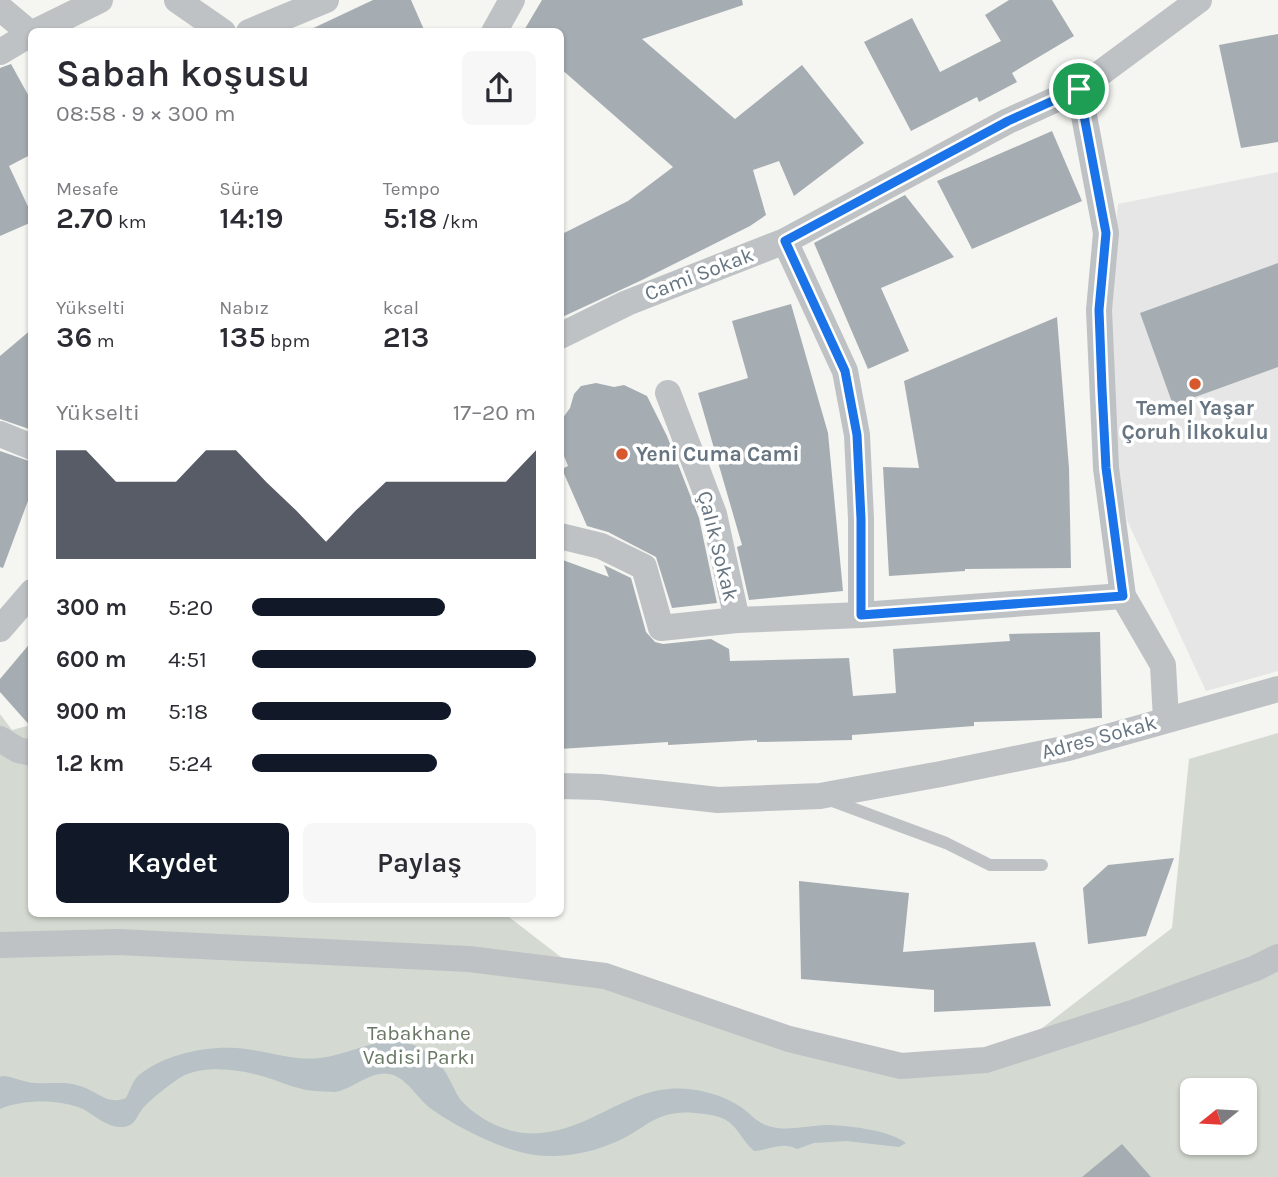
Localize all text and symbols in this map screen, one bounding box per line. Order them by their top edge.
text: Sabah koşusu [56,51,310,96]
button: share [462,51,536,125]
pin [1049,59,1109,119]
icon: arrive [1060,70,1098,108]
text: 08:58 · 9 × 300 m [56,100,235,127]
text: Mesafe [56,178,119,200]
text: Süre [219,178,259,200]
text: Tempo [383,178,440,200]
text: 2.70 [56,200,113,236]
text: 14:19 [219,200,284,236]
text: 5:18 [383,200,437,236]
text: km [113,211,146,233]
text: /km [437,211,479,233]
street label: Cami Sokak [641,242,757,306]
text: Yükselti [56,297,125,319]
text: Nabız [219,297,269,319]
text: kcal [383,297,419,319]
text: 36 [56,319,92,355]
text: 135 [219,319,266,355]
text: 213 [383,319,430,355]
text: m [92,330,115,352]
text: bpm [266,330,310,352]
marker: Temel Yaşar Çoruh İlkokulu [1187,376,1203,392]
place label: Temel Yaşar Çoruh İlkokulu [1121,396,1269,444]
text: Yükselti [56,399,140,426]
text: 17–20 m [453,399,536,426]
place label: Yeni Cuma Cami [636,442,799,466]
marker: Yeni Cuma Cami [614,446,630,462]
street label: Çalık Sokak [693,488,743,604]
text: 300 m [56,594,127,621]
text: 5:20 [168,594,213,621]
text: 600 m [56,646,127,673]
text: 4:51 [168,646,207,673]
text: 900 m [56,698,127,725]
text: 5:18 [168,698,208,725]
street label: Adres Sokak [1039,710,1159,764]
text: 1.2 km [56,750,124,777]
text: 5:24 [168,750,212,777]
button: Kaydet [56,823,289,903]
button: Paylaş [303,823,536,903]
park label: Tabakhane Vadisi Parkı [363,1021,475,1069]
north arrow [1180,1078,1256,1155]
map controls [1180,1078,1257,1155]

